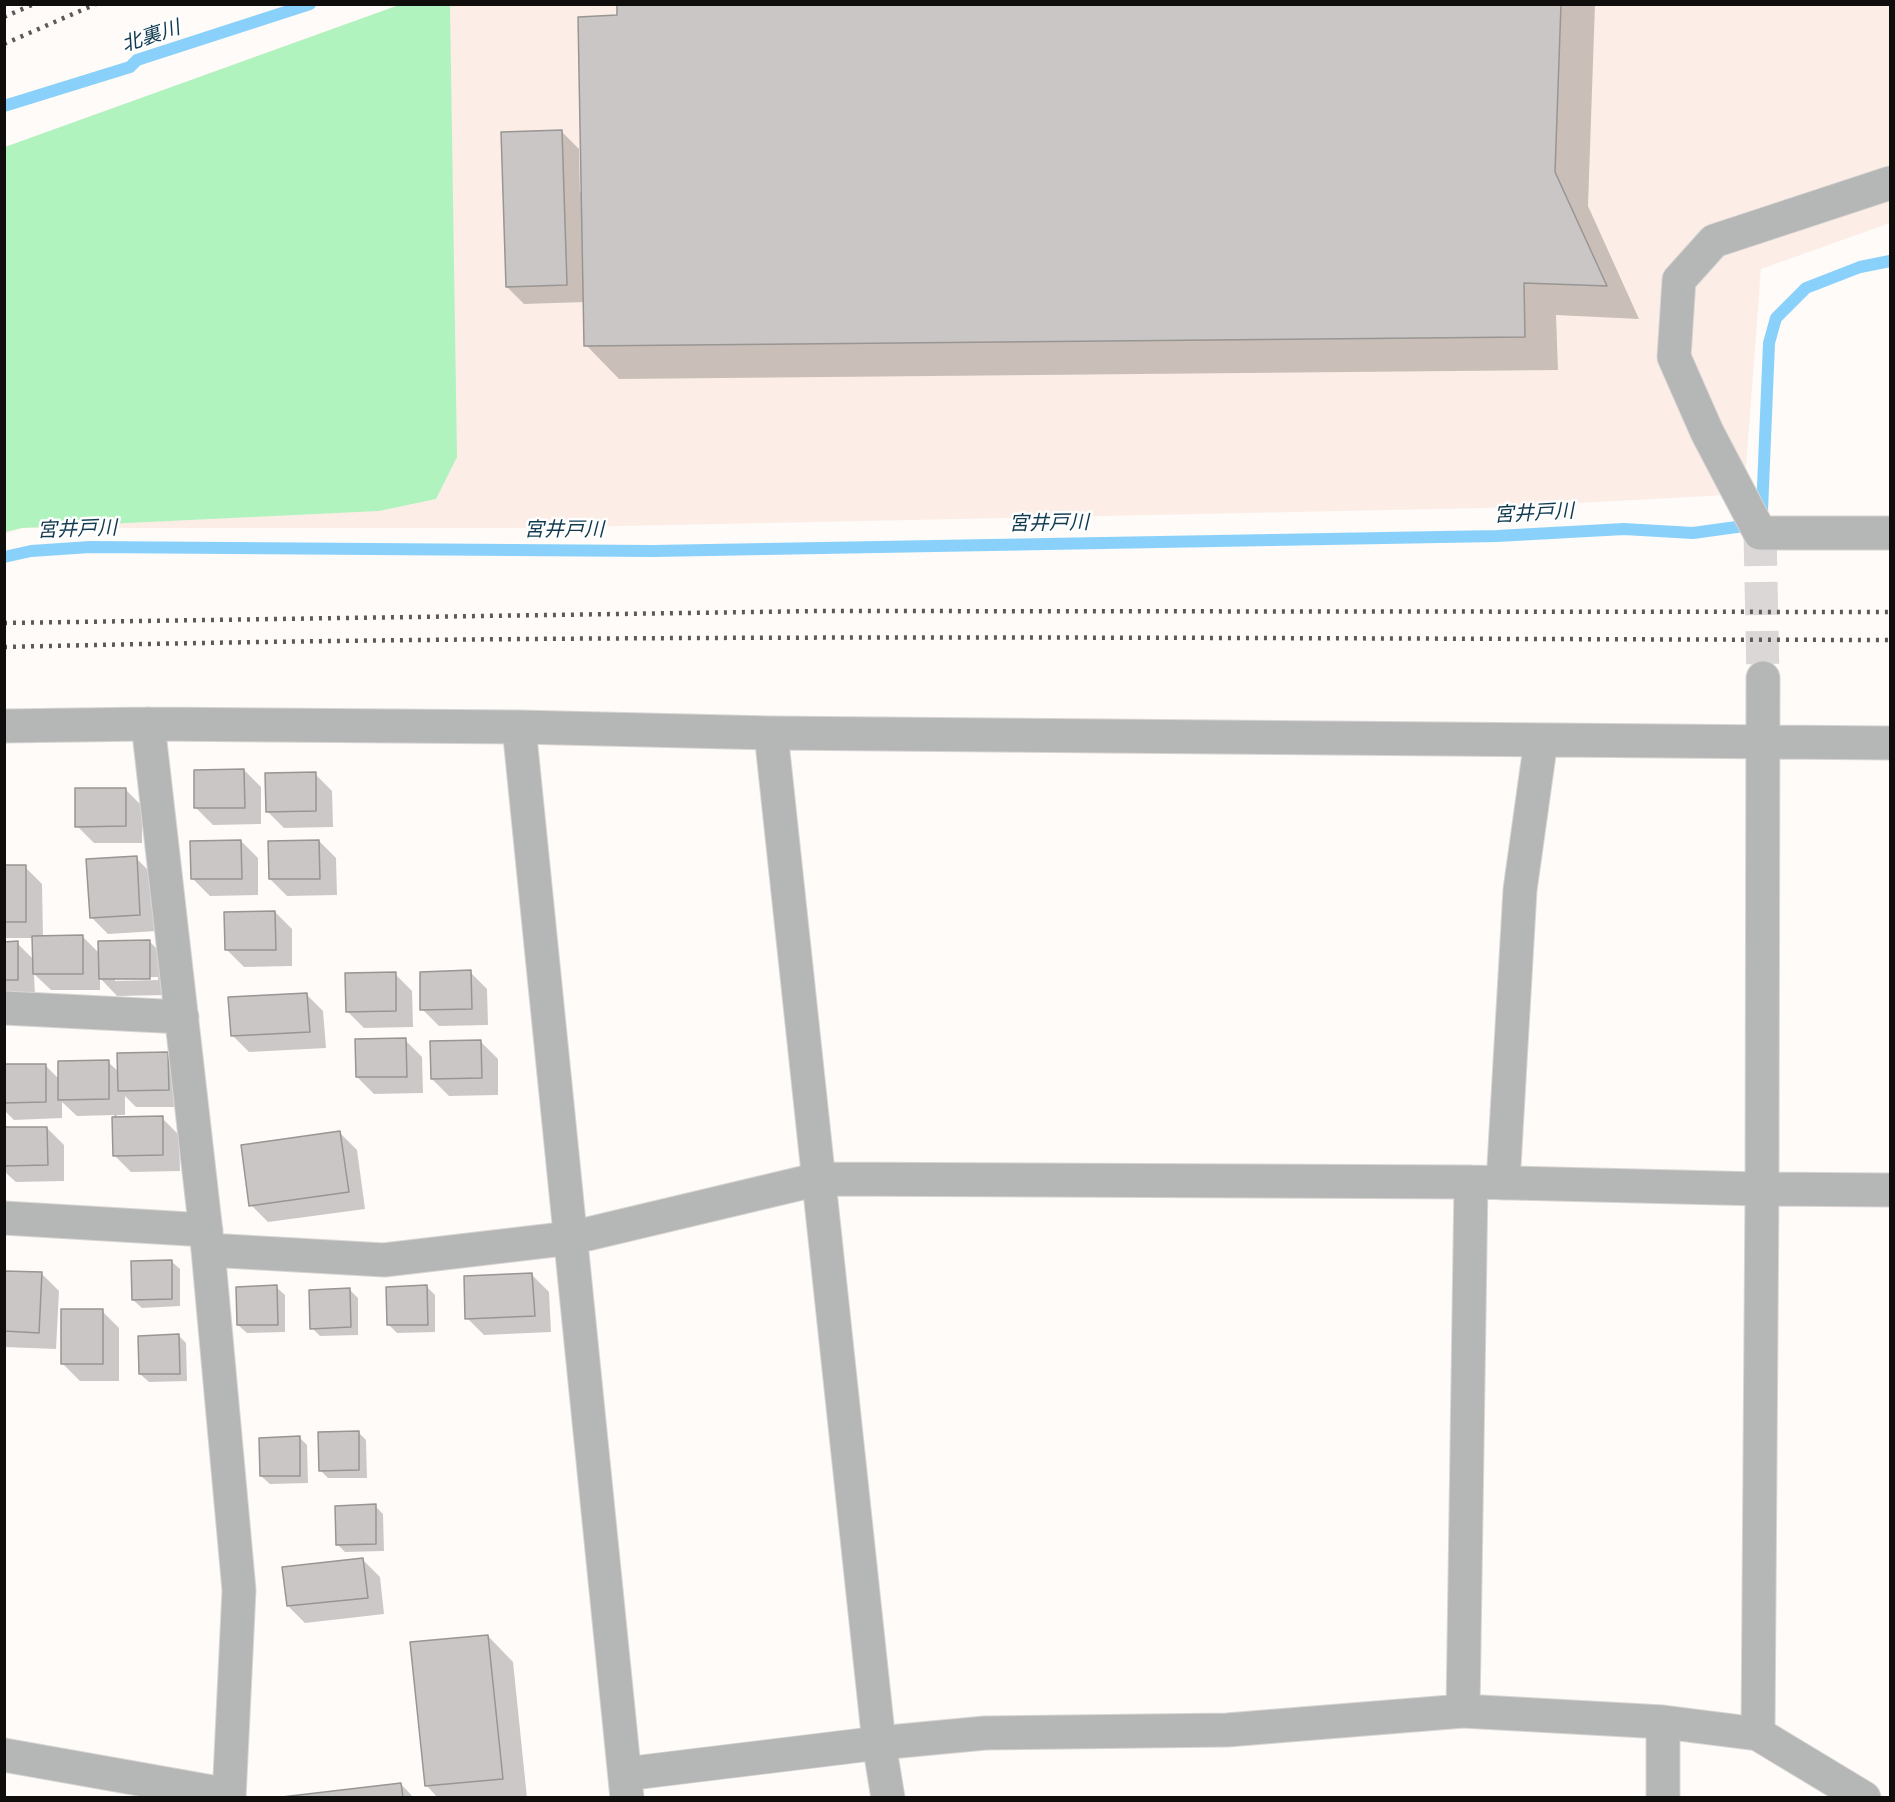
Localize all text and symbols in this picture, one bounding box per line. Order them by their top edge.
water label: 北裏川 [119,16,183,58]
water label: 宮井戸川 [1493,500,1575,528]
water label: 宮井戸川 [1009,511,1089,537]
water label: 宮井戸川 [37,517,117,543]
water label: 宮井戸川 [524,519,604,543]

